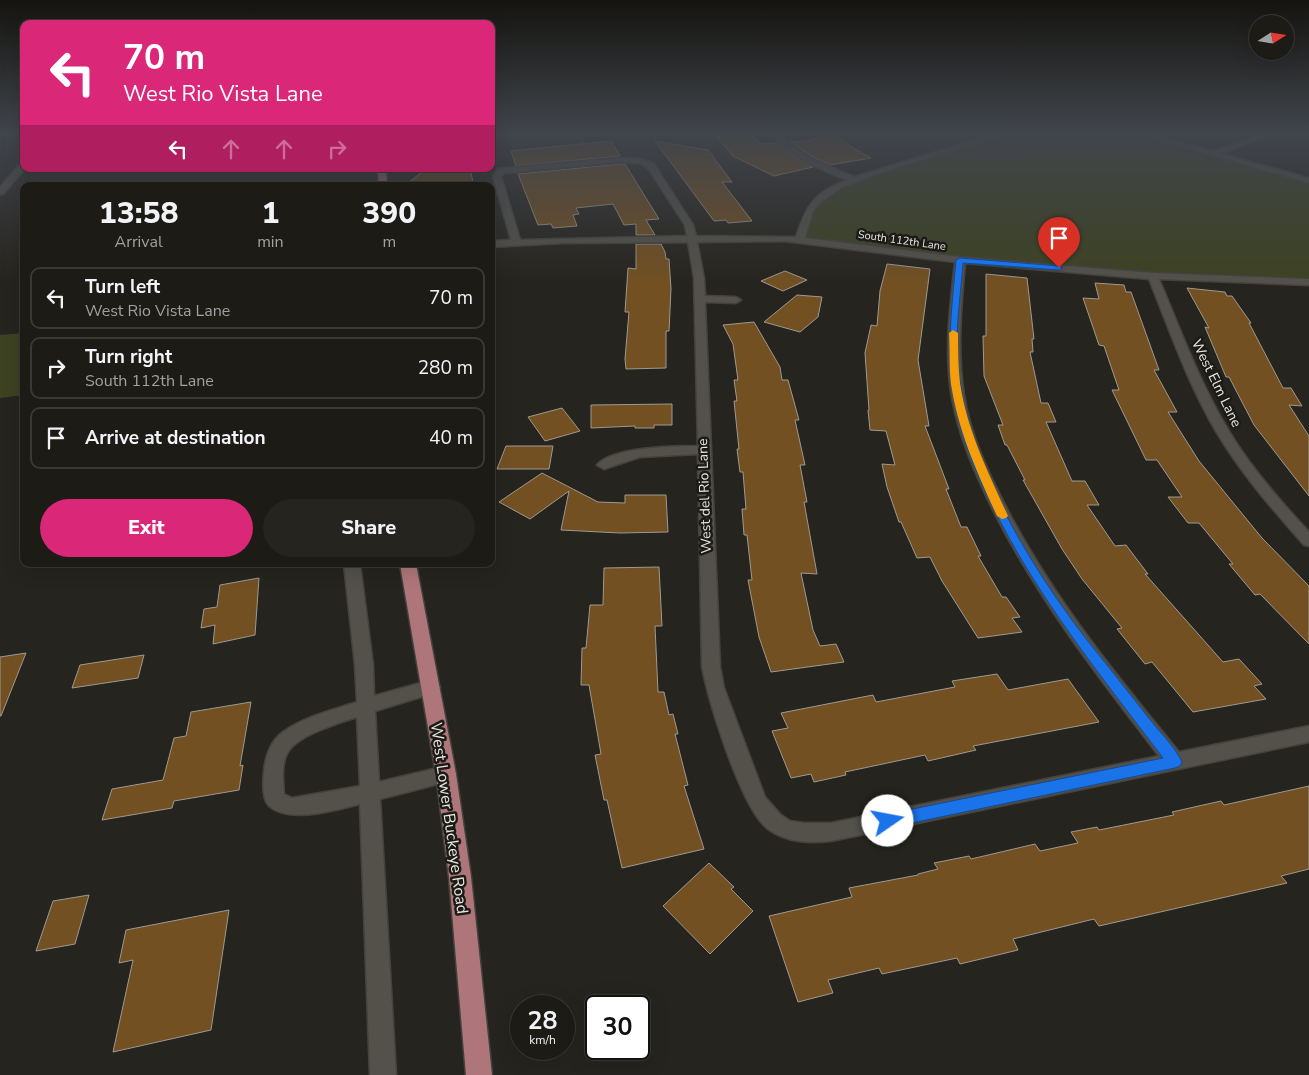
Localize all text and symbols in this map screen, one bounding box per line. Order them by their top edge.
north arrow [1249,15,1294,60]
map controls [1249,15,1294,60]
text: 70 m [123,34,205,81]
icon: left [40,40,105,105]
text: West Rio Vista Lane [123,79,323,109]
icon: left [164,135,192,163]
icon: ahead [217,135,245,163]
icon: ahead [270,135,298,163]
icon: right [323,135,351,163]
text: 13:58 [99,193,178,234]
text: 1 [261,193,279,234]
text: 390 [362,193,416,234]
pin [1038,217,1080,268]
icon: arrive [1045,224,1073,252]
street label: South 112th Lane [857,227,947,254]
text: Arrival [115,231,163,253]
text: min [257,231,284,253]
text: m [382,231,396,253]
text: Turn left [85,274,160,300]
icon: left [42,284,70,312]
text: 70 m [429,285,473,311]
text: West Rio Vista Lane [85,300,230,322]
street label: West Elm Lane [1187,336,1246,430]
text: Turn right [85,344,172,370]
icon: right [42,354,70,382]
text: 280 m [418,355,473,381]
text: South 112th Lane [85,370,214,392]
icon: arrive [42,424,70,452]
text: Arrive at destination [85,425,266,451]
text: 40 m [429,425,473,451]
street label: West del Rio Lane [693,438,716,554]
button: Exit [40,499,253,557]
button: Share [263,499,475,557]
street label: West Lower Buckeye Road [425,721,473,915]
position arrow [861,794,913,846]
speed limit sign: 30 [585,995,650,1060]
text: 28 [527,1004,558,1038]
text: km/h [529,1032,556,1048]

